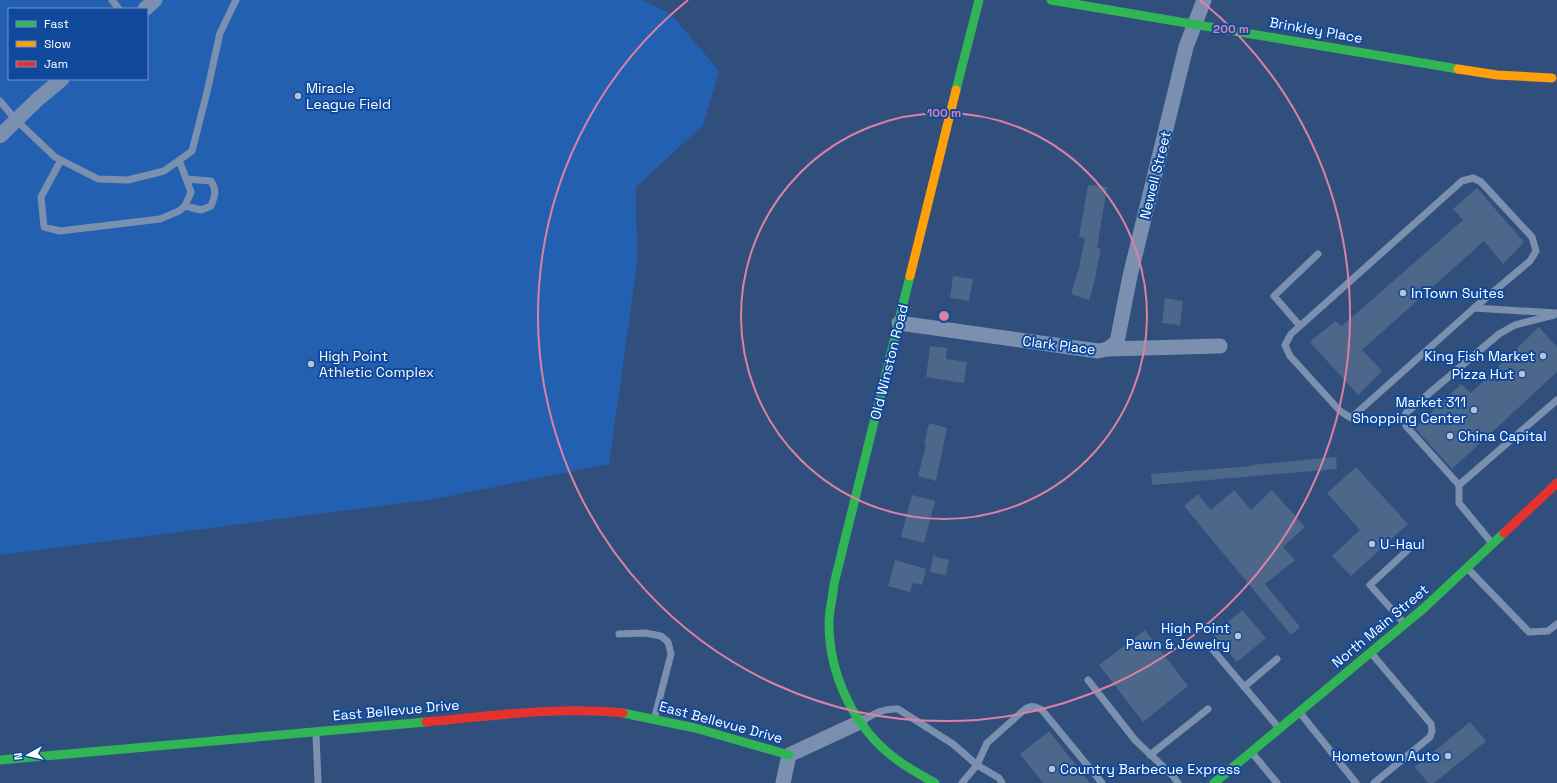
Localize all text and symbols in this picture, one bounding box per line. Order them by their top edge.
legend [8,8,148,80]
street label: Brinkley Place [1268,13,1364,47]
text: Fast [44,16,69,32]
text: 200 m [1213,21,1249,37]
text: Slow [44,36,71,52]
text: Jam [44,56,68,72]
place label: Miracle League Field [306,79,391,113]
marker: Miracle League Field [293,91,303,101]
text: 100 m [927,105,961,121]
street label: Newell Street [1135,129,1175,221]
place label: InTown Suites [1411,284,1504,302]
marker: InTown Suites [1398,288,1408,298]
street label: Old Winston Road [866,302,912,422]
centre of rings [937,309,951,323]
street label: Clark Place [1022,332,1096,358]
place label: High Point Athletic Complex [319,347,434,381]
place label: King Fish Market [1424,347,1535,365]
marker: King Fish Market [1538,351,1548,361]
marker: High Point Athletic Complex [306,359,316,369]
place label: Pizza Hut [1452,365,1514,383]
marker: Pizza Hut [1517,369,1527,379]
place label: Market 311 Shopping Center [1352,393,1466,427]
marker: Market 311 Shopping Center [1469,405,1479,415]
place label: China Capital [1458,427,1547,445]
marker: China Capital [1445,431,1455,441]
place label: U-Haul [1380,535,1425,553]
marker: U-Haul [1367,539,1377,549]
street label: North Main Street [1328,580,1432,672]
place label: High Point Pawn & Jewelry [1126,619,1230,653]
marker: High Point Pawn & Jewelry [1233,631,1243,641]
street label: East Bellevue Drive [332,695,460,725]
street label: East Bellevue Drive [657,697,785,747]
north arrow [8,735,48,775]
place label: Hometown Auto [1332,747,1440,765]
marker: Hometown Auto [1443,751,1453,761]
text: N [11,752,26,761]
place label: Country Barbecue Express [1060,760,1240,778]
marker: Country Barbecue Express [1047,764,1057,774]

